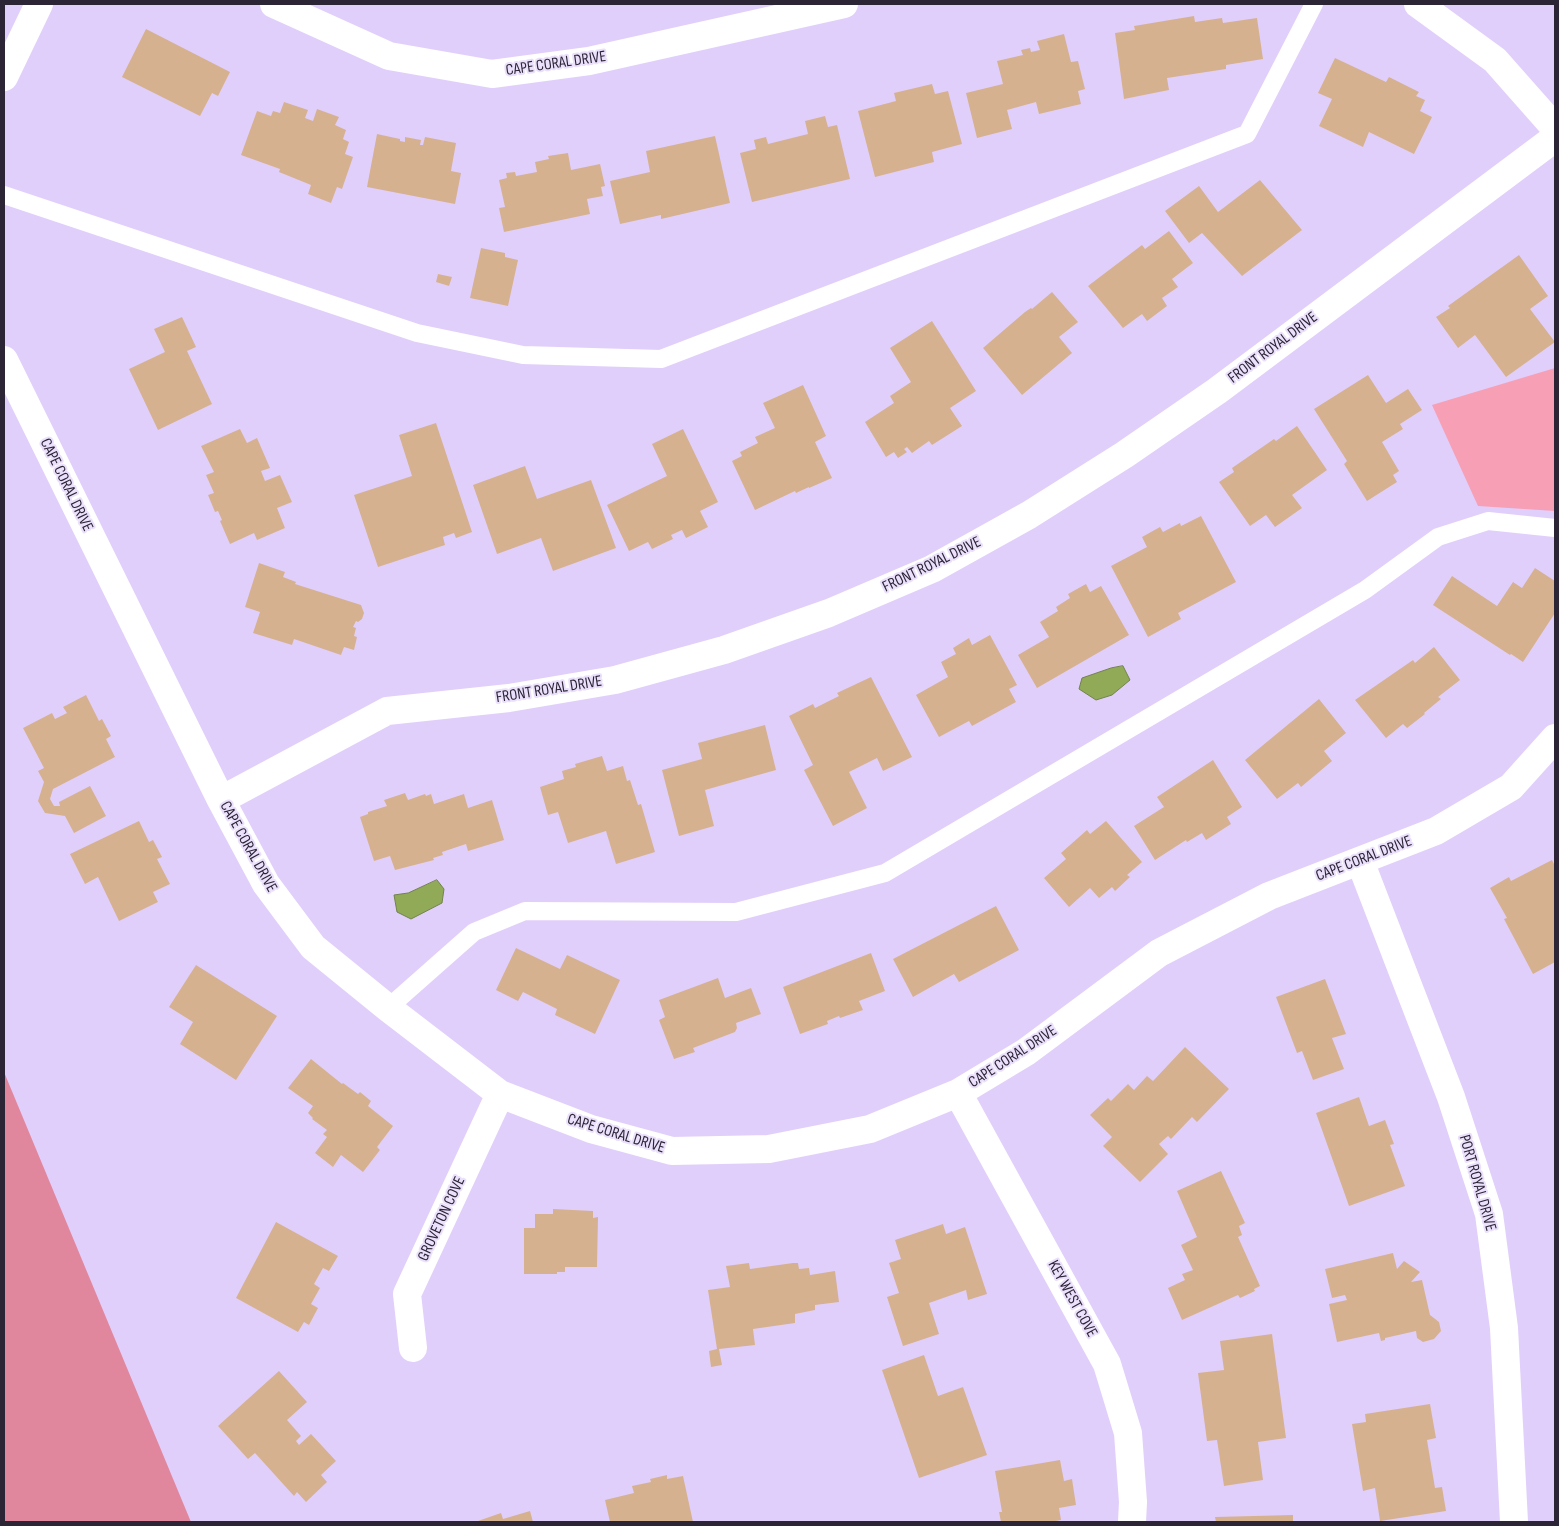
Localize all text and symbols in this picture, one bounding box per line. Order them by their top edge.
street label: CAPE CORAL DRIVE [505,47,607,81]
street label: FRONT ROYAL DRIVE [1224,308,1322,388]
street label: CAPE CORAL DRIVE [35,435,97,535]
street label: FRONT ROYAL DRIVE [880,533,984,597]
street label: FRONT ROYAL DRIVE [495,672,603,708]
street label: CAPE CORAL DRIVE [215,798,281,896]
street label: CAPE CORAL DRIVE [1313,832,1415,886]
street label: CAPE CORAL DRIVE [965,1021,1061,1093]
street label: CAPE CORAL DRIVE [565,1110,667,1158]
street label: PORT ROYAL DRIVE [1454,1133,1500,1233]
street label: GROVETON COVE [414,1174,470,1264]
street label: KEY WEST COVE [1043,1257,1101,1341]

